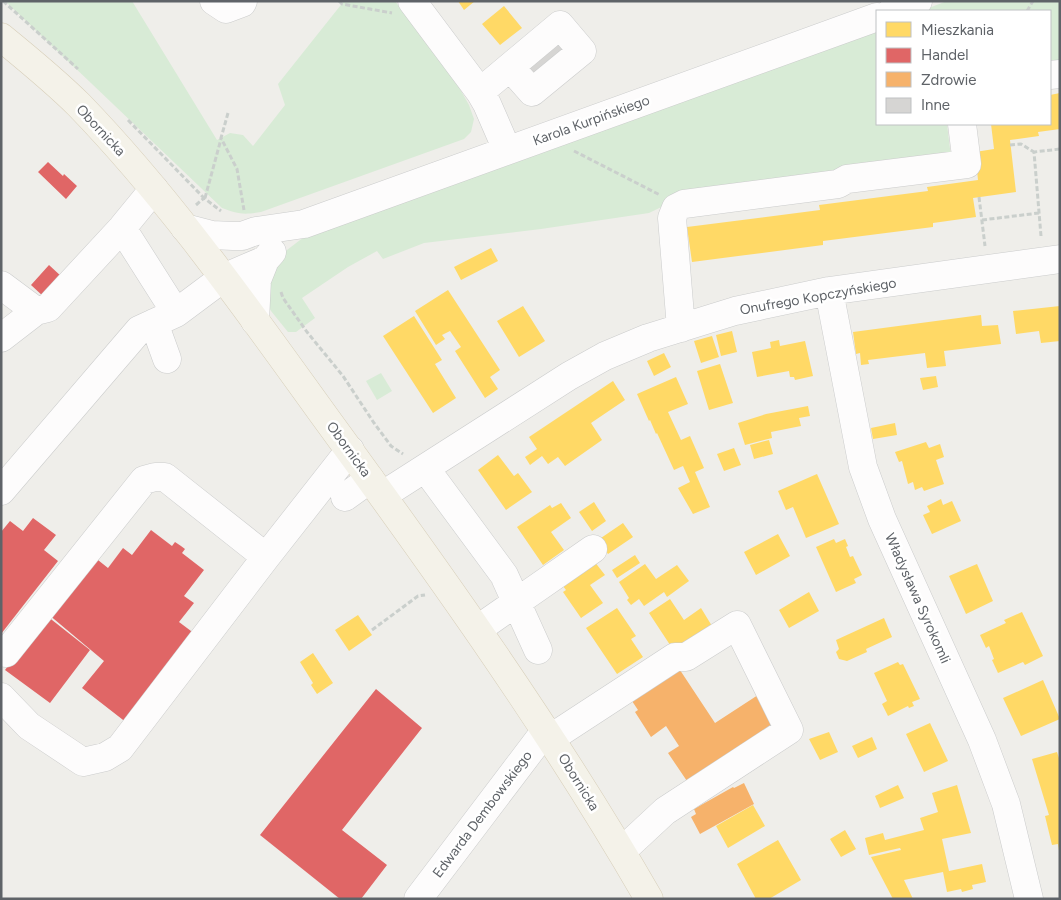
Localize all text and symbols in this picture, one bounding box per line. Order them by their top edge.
legend [876,10,1051,125]
text: Mieszkania [921,21,994,39]
text: Handel [921,46,969,64]
text: Zdrowie [921,71,976,89]
street label: Karola Kurpińskiego [530,91,652,149]
text: Inne [921,96,950,114]
street label: Obornicka [72,101,129,160]
street label: Onufrego Kopczyńskiego [738,274,898,319]
street label: Obornicka [323,418,374,480]
street label: Władysława Syrokomli [881,530,954,666]
street label: Edwarda Dembowskiego [429,747,536,881]
street label: Obornicka [554,750,603,814]

